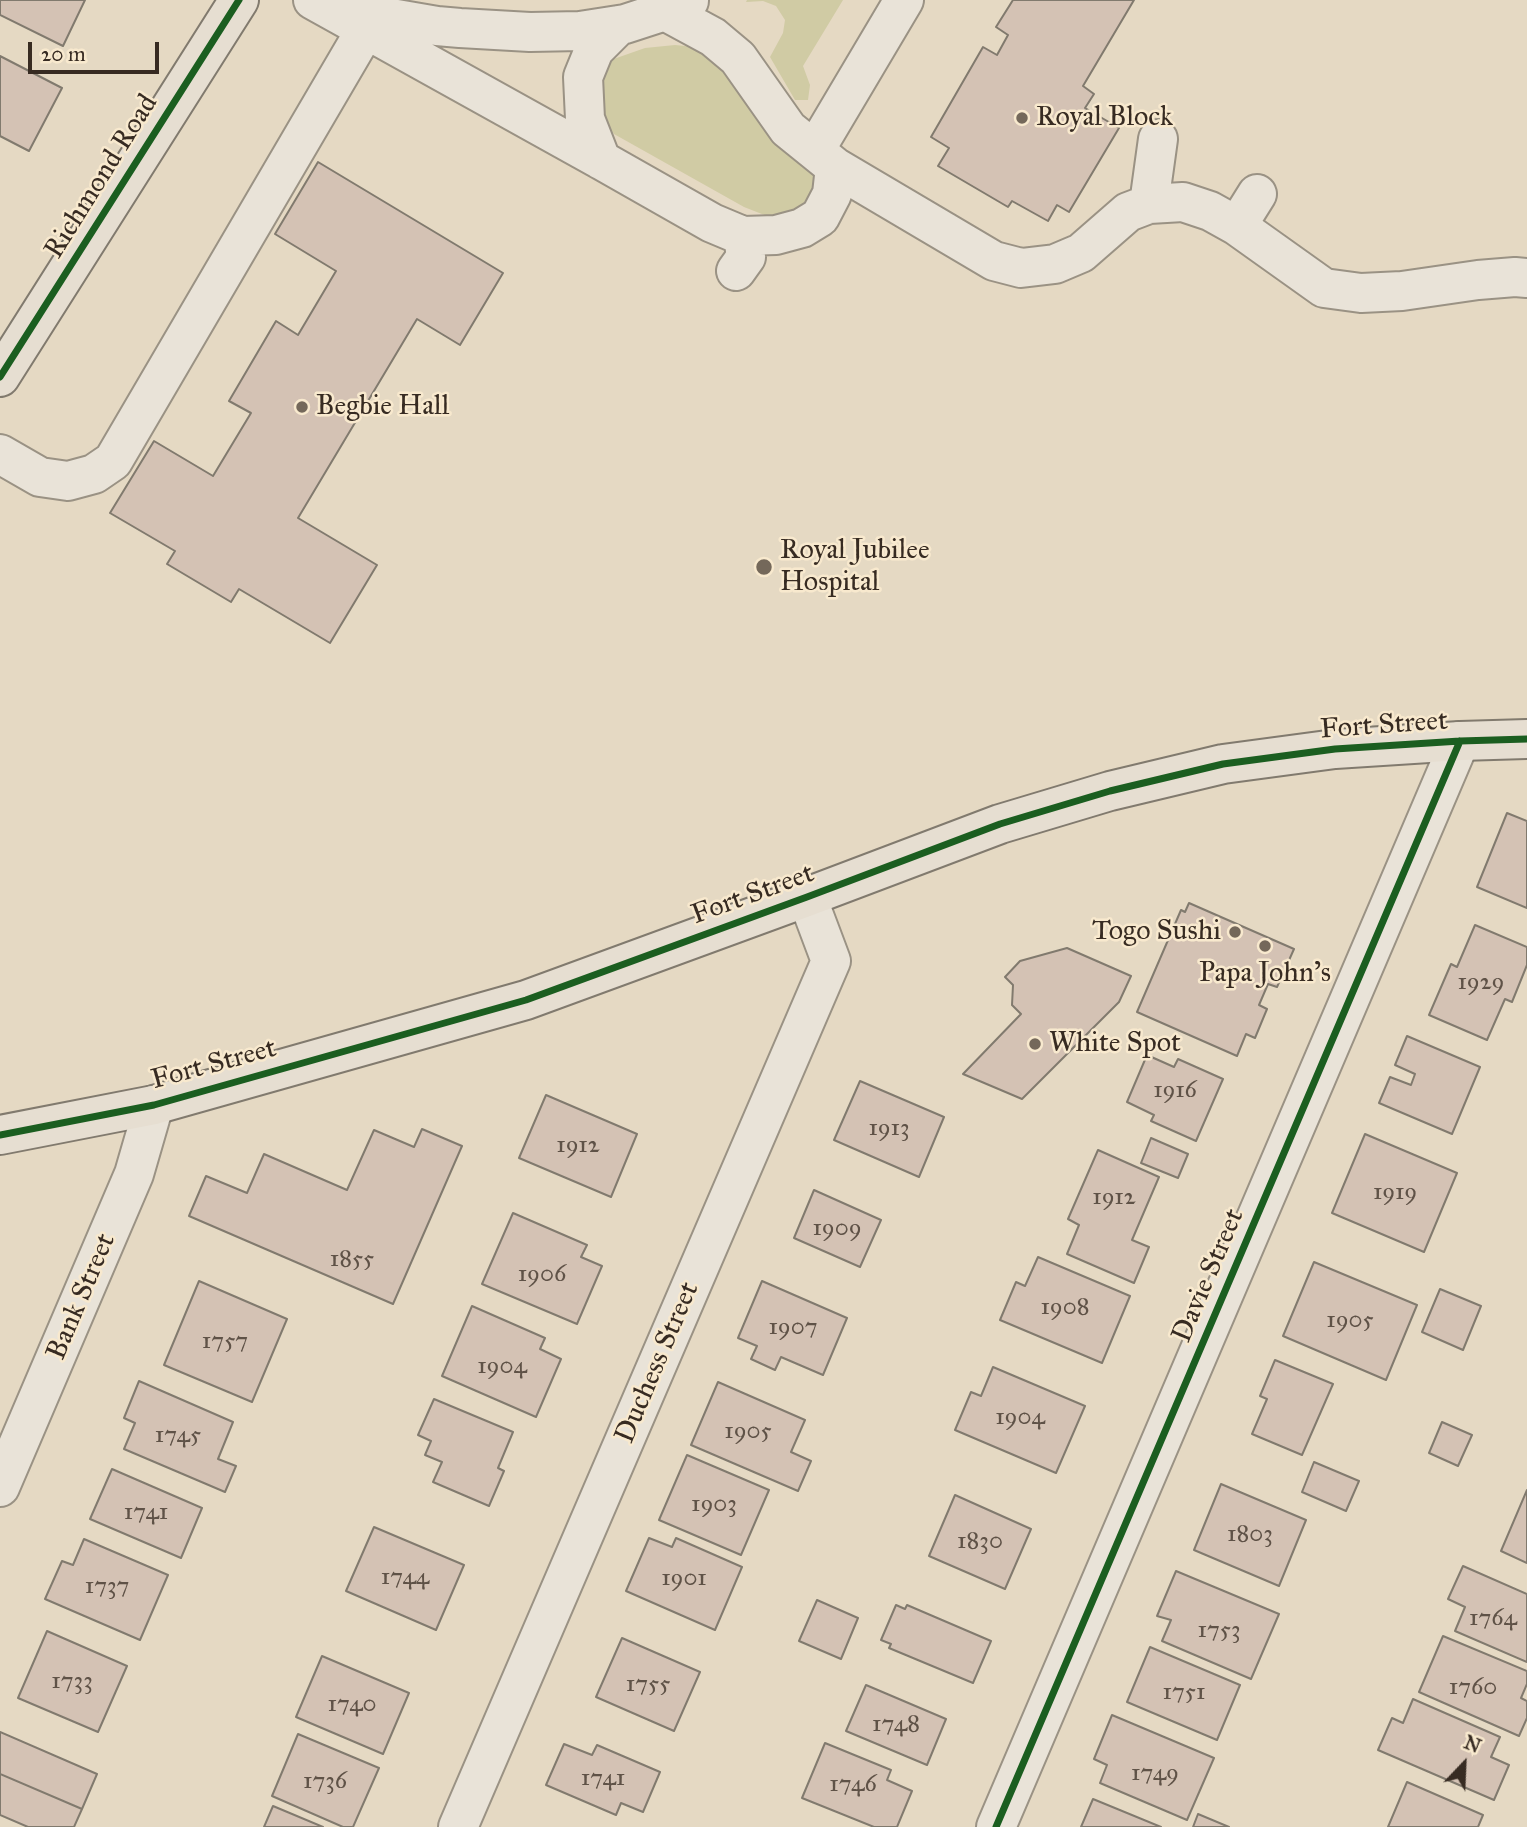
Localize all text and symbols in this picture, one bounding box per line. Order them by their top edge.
scale bar [32,28,163,72]
text: 20 m [41,41,86,67]
street label: Richmond Road [38,89,166,265]
place label: Royal Block [1036,101,1173,135]
marker: Royal Block [1014,110,1030,126]
place label: Begbie Hall [316,390,449,424]
marker: Begbie Hall [294,399,310,415]
place label: Royal Jubilee Hospital [780,534,930,600]
marker: Royal Jubilee Hospital [754,557,774,577]
street label: Fort Street [1319,705,1449,747]
street label: Fort Street [687,857,819,933]
place label: Togo Sushi [1092,915,1221,949]
marker: Togo Sushi [1227,924,1243,940]
marker: Papa John's [1257,938,1273,954]
place label: Papa John's [1199,957,1331,991]
house number: 1929 [1458,969,1504,997]
place label: White Spot [1049,1027,1181,1061]
street label: Fort Street [148,1032,280,1098]
marker: White Spot [1027,1036,1043,1052]
house number: 1916 [1153,1077,1197,1105]
house number: 1913 [868,1115,910,1143]
house number: 1912 [556,1132,600,1160]
house number: 1919 [1373,1179,1417,1207]
house number: 1912 [1092,1184,1136,1212]
street label: Davie Street [1166,1204,1252,1348]
house number: 1909 [812,1215,862,1243]
street label: Bank Street [40,1229,124,1365]
house number: 1855 [330,1246,374,1274]
house number: 1906 [518,1261,566,1289]
street label: Duchess Street [609,1277,707,1449]
house number: 1908 [1041,1294,1089,1322]
house number: 1905 [1326,1307,1374,1335]
house number: 1907 [769,1314,817,1342]
house number: 1757 [202,1328,248,1356]
house number: 1904 [477,1353,527,1381]
house number: 1904 [995,1404,1045,1432]
house number: 1905 [724,1418,772,1446]
house number: 1745 [155,1422,201,1450]
house number: 1903 [691,1491,737,1519]
house number: 1741 [124,1499,168,1527]
house number: 1803 [1227,1521,1273,1549]
house number: 1830 [957,1528,1003,1556]
house number: 1744 [381,1564,429,1592]
house number: 1901 [661,1565,707,1593]
house number: 1737 [85,1573,129,1601]
house number: 1764 [1469,1605,1517,1633]
house number: 1753 [1197,1617,1241,1645]
house number: 1733 [51,1668,93,1696]
house number: 1755 [626,1671,670,1699]
house number: 1760 [1449,1674,1497,1702]
house number: 1751 [1163,1679,1205,1707]
house number: 1740 [327,1691,377,1719]
house number: 1748 [872,1711,920,1739]
north arrow [1429,1729,1499,1799]
text: N [1460,1730,1484,1758]
house number: 1749 [1131,1760,1179,1788]
house number: 1741 [581,1765,625,1793]
house number: 1736 [303,1768,347,1796]
house number: 1746 [829,1771,877,1799]

